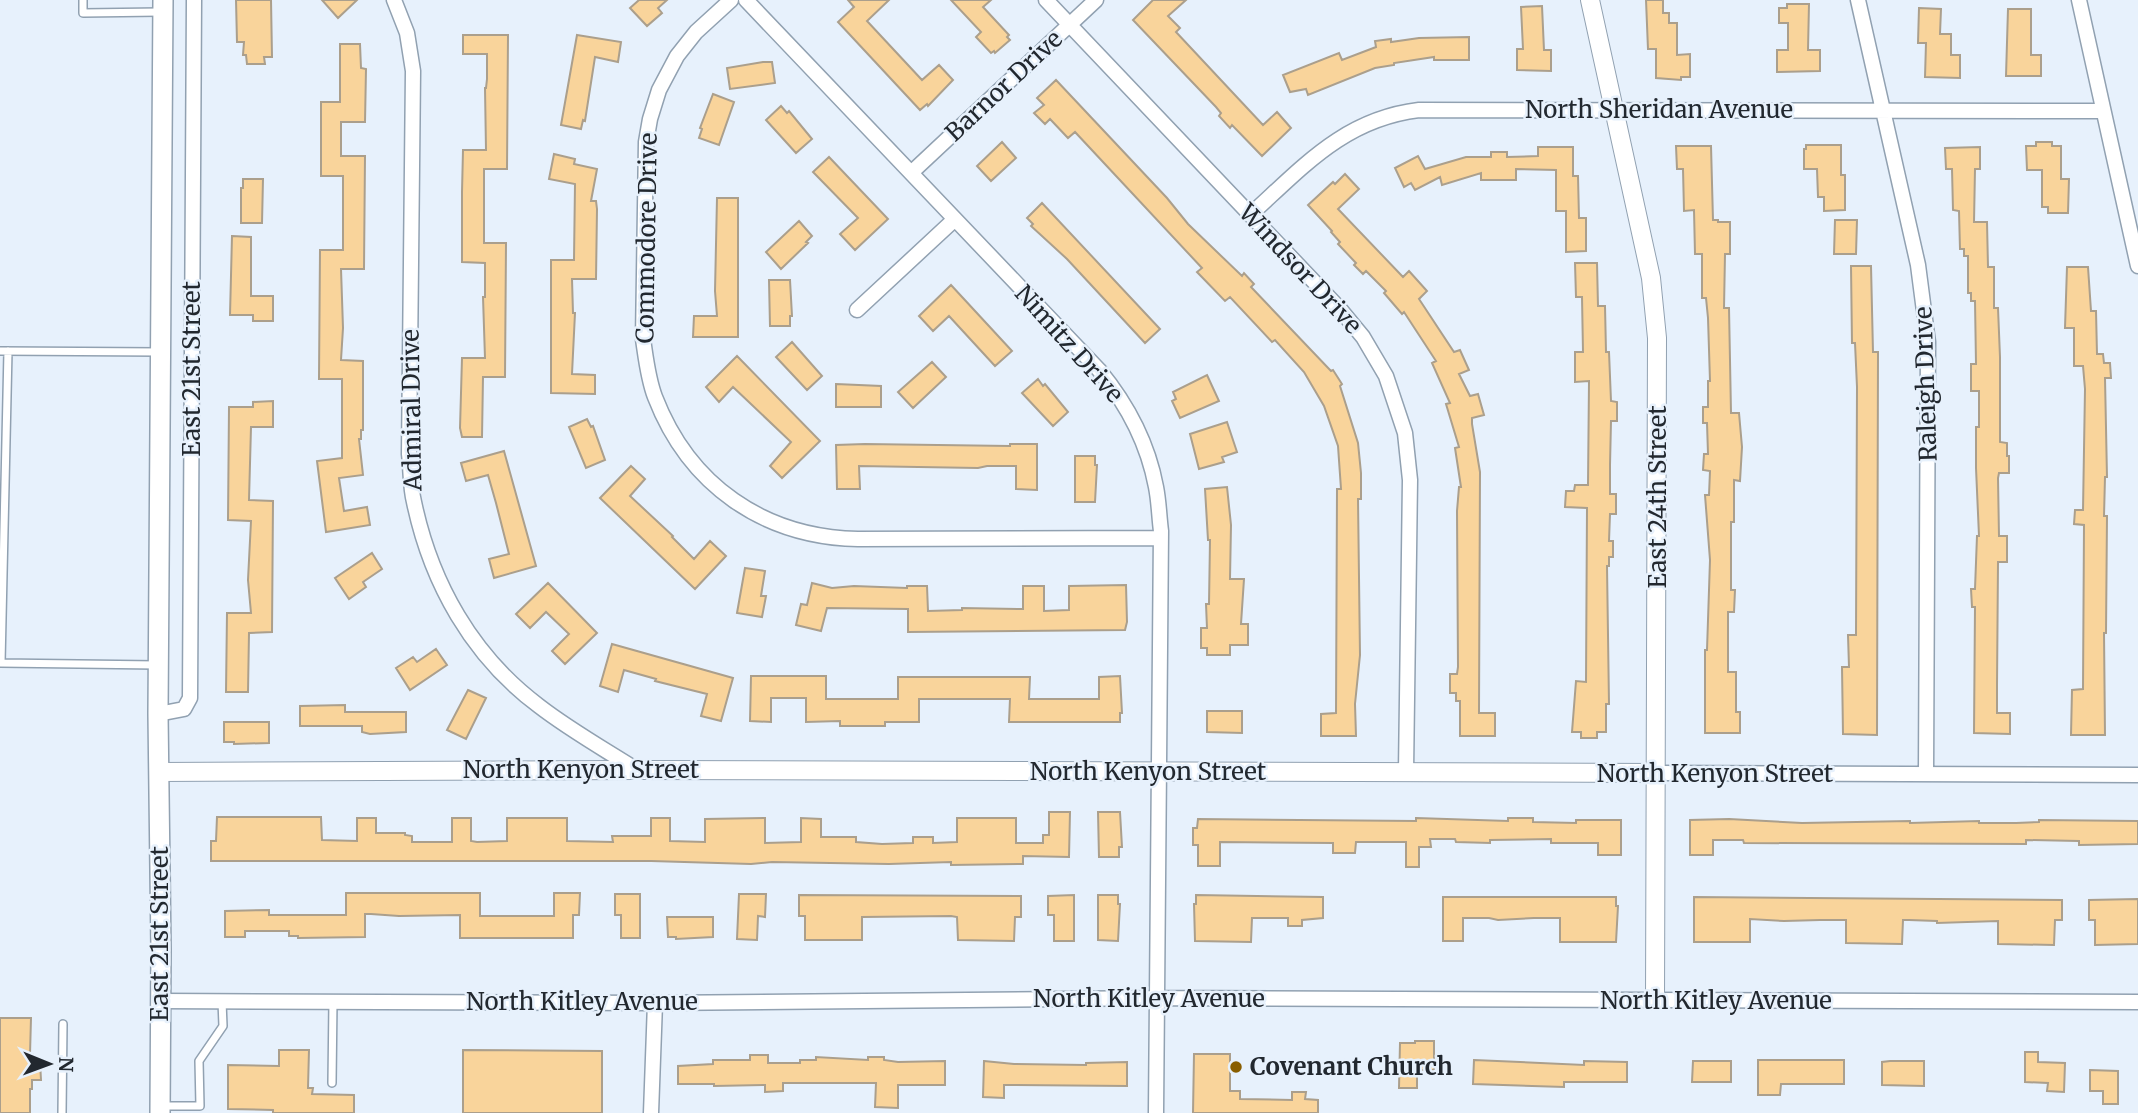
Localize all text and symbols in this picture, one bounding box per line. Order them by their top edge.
street label: Barnor Drive [939,23,1069,148]
street label: North Sheridan Avenue [1525,94,1793,125]
street label: Commodore Drive [629,132,664,344]
street label: Windsor Drive [1232,196,1368,340]
street label: Nimitz Drive [1008,278,1130,409]
street label: East 21st Street [176,281,207,457]
street label: Raleigh Drive [1907,306,1944,462]
street label: Admiral Drive [395,329,428,492]
street label: East 24th Street [1642,405,1673,589]
street label: North Kenyon Street [463,754,700,785]
street label: North Kenyon Street [1030,756,1267,787]
street label: North Kenyon Street [1597,758,1834,789]
street label: East 21st Street [144,846,175,1022]
street label: North Kitley Avenue [1033,983,1265,1014]
street label: North Kitley Avenue [1600,985,1832,1016]
street label: North Kitley Avenue [466,986,698,1017]
north arrow [14,1029,84,1099]
place label: Covenant Church [1250,1051,1453,1082]
text: N [54,1057,78,1072]
marker: Covenant Church [1228,1059,1244,1075]

